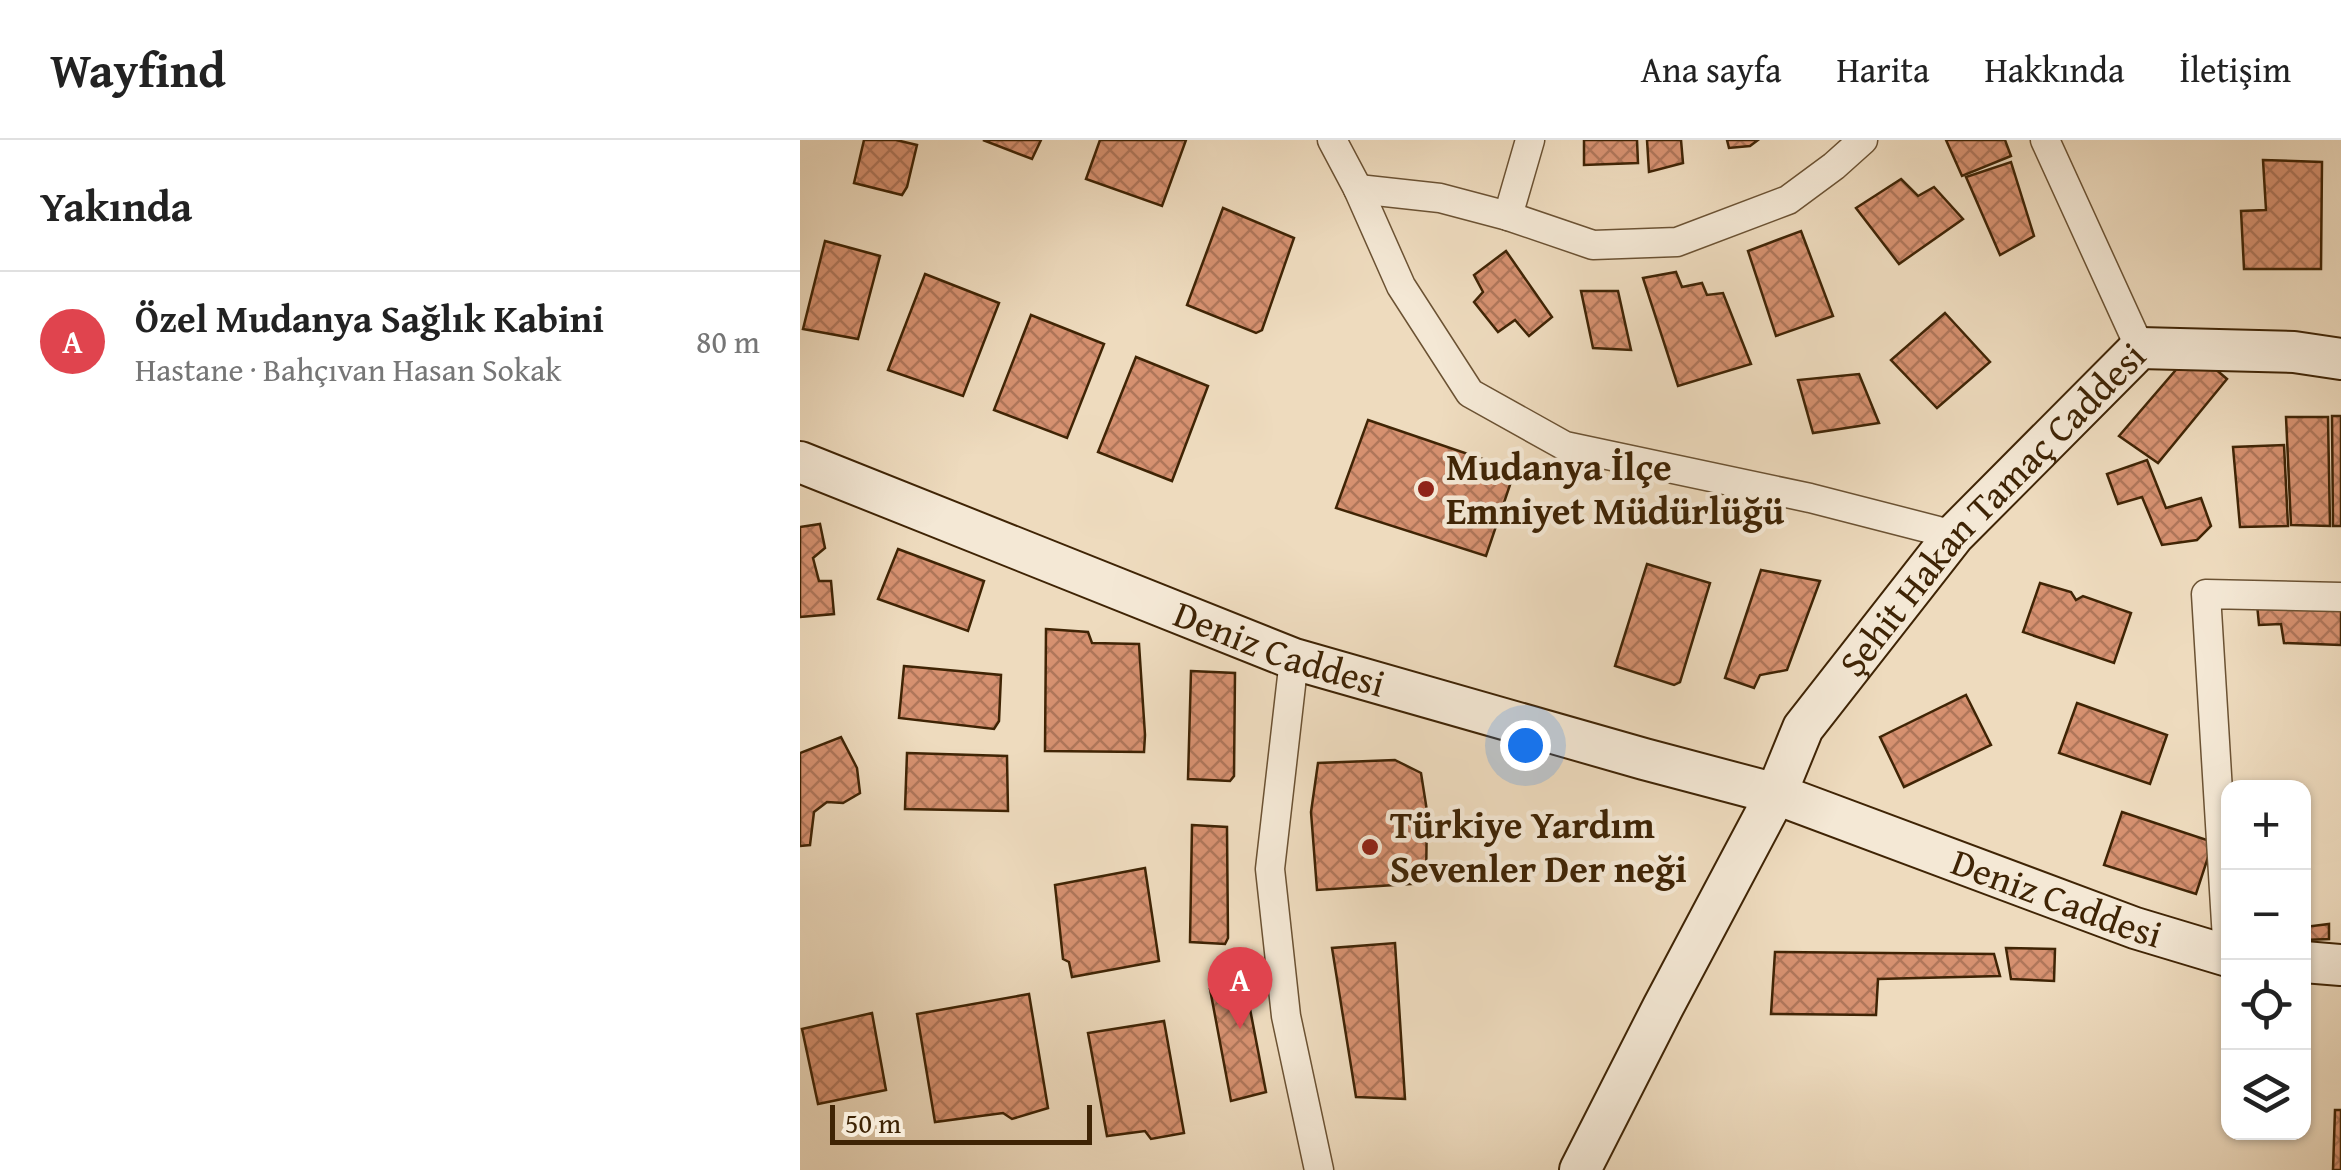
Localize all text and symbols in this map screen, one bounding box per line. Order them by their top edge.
text: Wayfind [50,34,226,105]
text: Ana sayfa [1641,44,1782,95]
text: Harita [1837,44,1929,95]
text: Hakkında [1984,44,2124,95]
text: İletişim [2179,44,2291,95]
text: Yakında [40,175,192,236]
text: Özel Mudanya Sağlık Kabini [135,290,604,346]
text: A [62,318,83,365]
text: 80 m [696,318,760,365]
street label: Şehit Hakan Tamaç Caddesi [1825,329,2158,688]
text: Hastane · Bahçıvan Hasan Sokak [135,346,562,393]
place label: Mudanya İlçe Emniyet Müdürlüğü [1446,438,1784,538]
marker: Mudanya İlçe Emniyet Müdürlüğü [1415,478,1437,500]
street label: Deniz Caddesi [1166,585,1392,711]
your location [1500,720,1551,771]
map controls [2221,780,2311,1140]
button: + [2221,780,2311,870]
place label: Türkiye Yardım Sevenler Der neği [1390,796,1687,896]
street label: Deniz Caddesi [1944,833,2169,962]
marker: Türkiye Yardım Sevenler Der neği [1359,836,1381,858]
button: − [2221,870,2311,960]
pin: A [1208,946,1272,1029]
button: locate [2221,960,2311,1050]
button: layers [2221,1050,2311,1140]
scale bar [830,1100,1092,1144]
text: 50 m [845,1102,901,1143]

